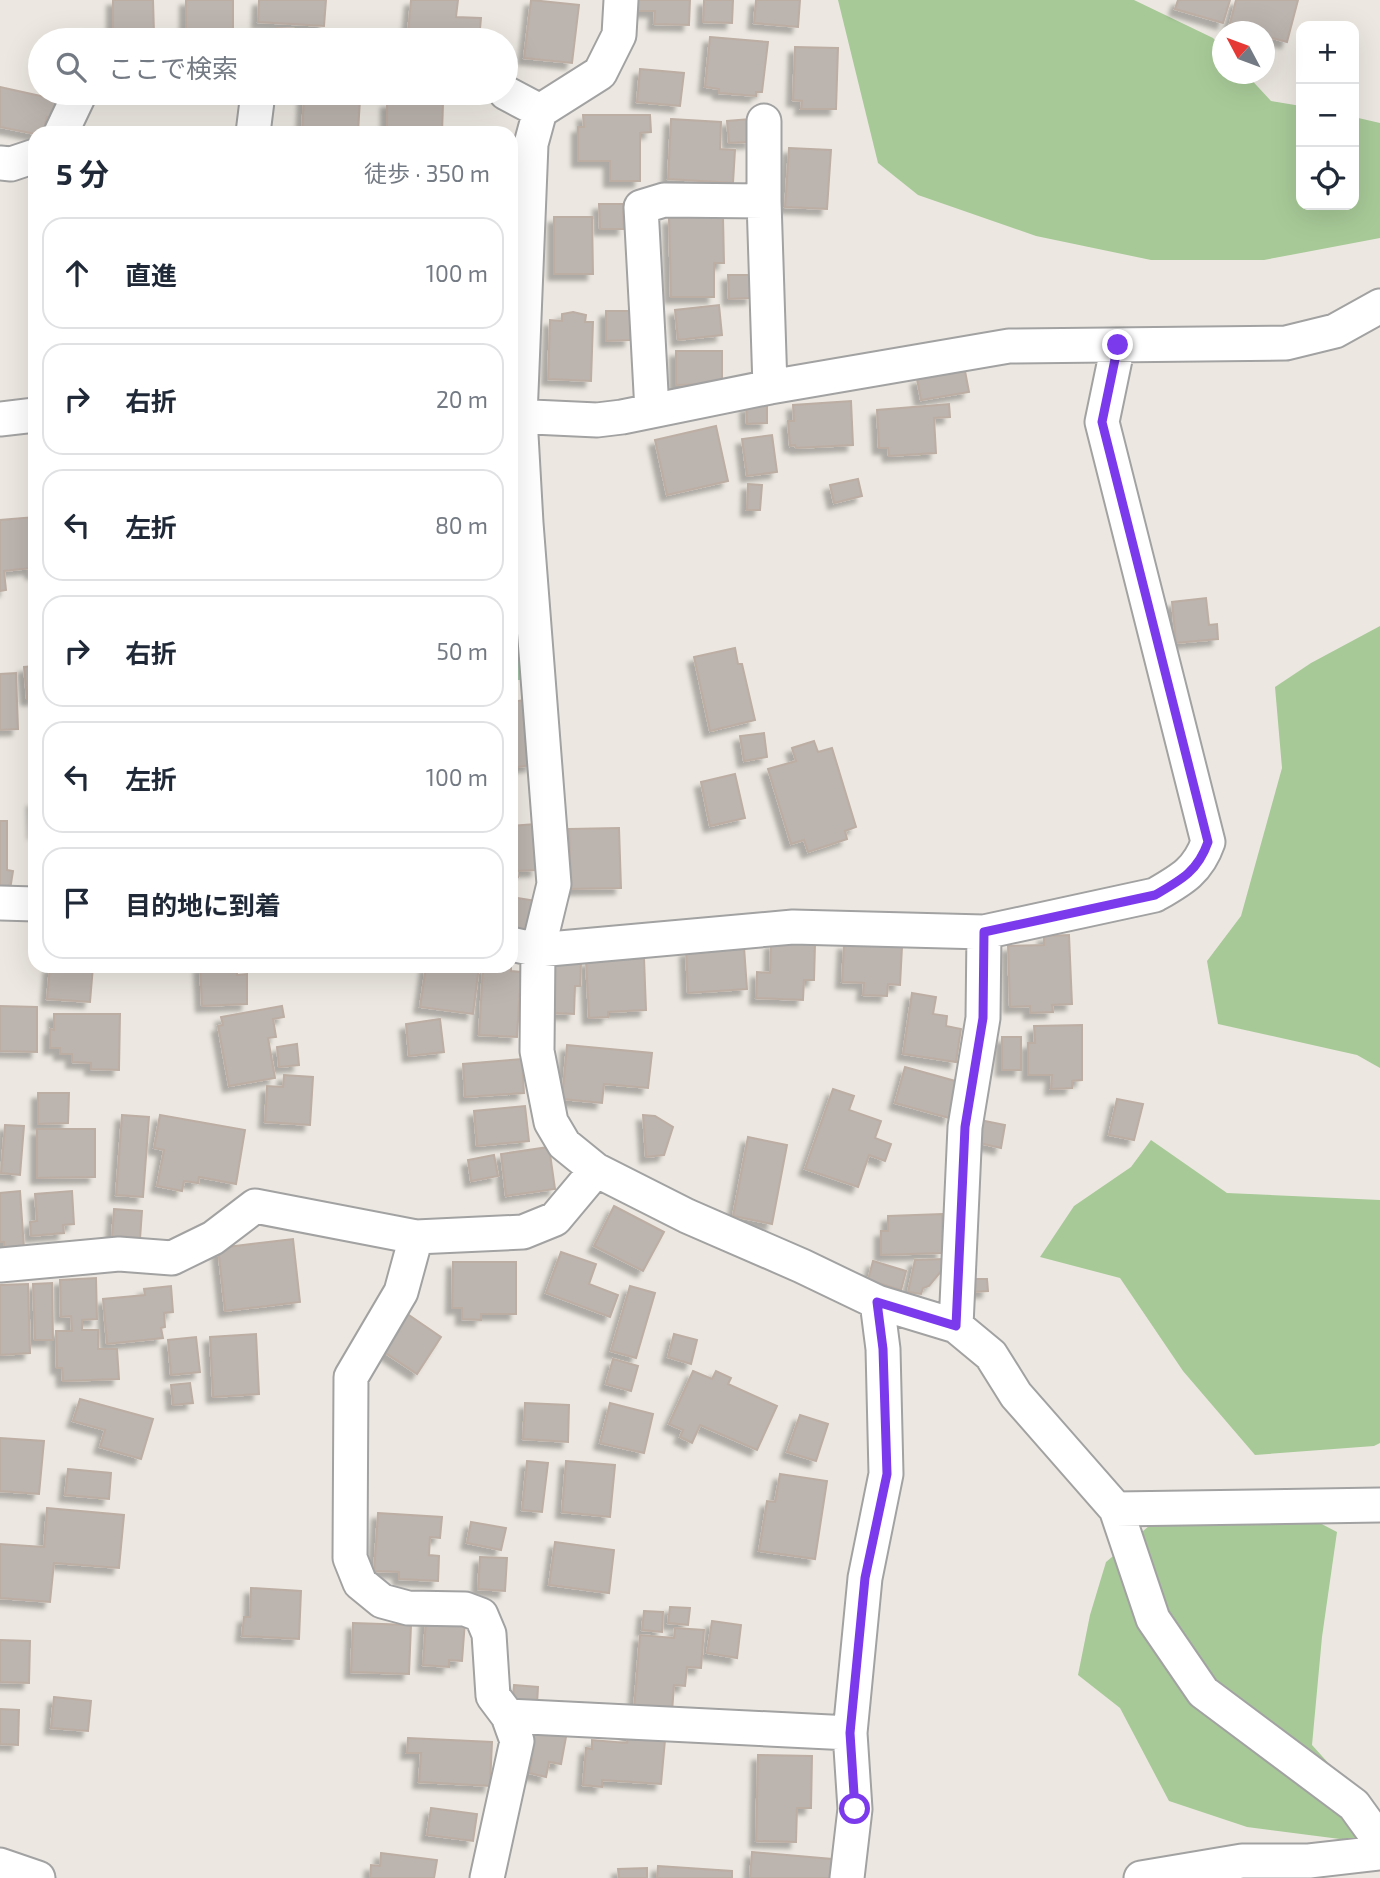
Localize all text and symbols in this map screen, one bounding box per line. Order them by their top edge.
north arrow [1212,21,1275,84]
map controls [1296,21,1359,210]
button: + [1296,21,1359,84]
search box [28,28,518,105]
icon: search [52,48,90,86]
text: ここで検索 [108,52,238,83]
button: − [1296,84,1359,147]
button: locate [1296,147,1359,210]
text: 5 分 [56,155,109,191]
text: 徒歩 · 350 m [364,159,490,187]
icon: ahead [58,254,96,292]
text: 直進 [125,259,177,290]
text: 100 m [426,259,488,287]
route end [1102,329,1133,360]
icon: right [58,380,96,418]
text: 右折 [125,385,177,416]
text: 20 m [436,385,488,413]
icon: left [58,506,96,544]
text: 左折 [125,511,177,542]
text: 80 m [435,511,488,539]
icon: right [58,632,96,670]
text: 右折 [125,637,177,668]
text: 50 m [437,637,488,665]
icon: left [58,758,96,796]
text: 左折 [125,763,177,794]
text: 100 m [426,763,488,791]
icon: arrive [58,884,96,922]
text: 目的地に到着 [125,889,281,920]
route start [839,1793,870,1824]

